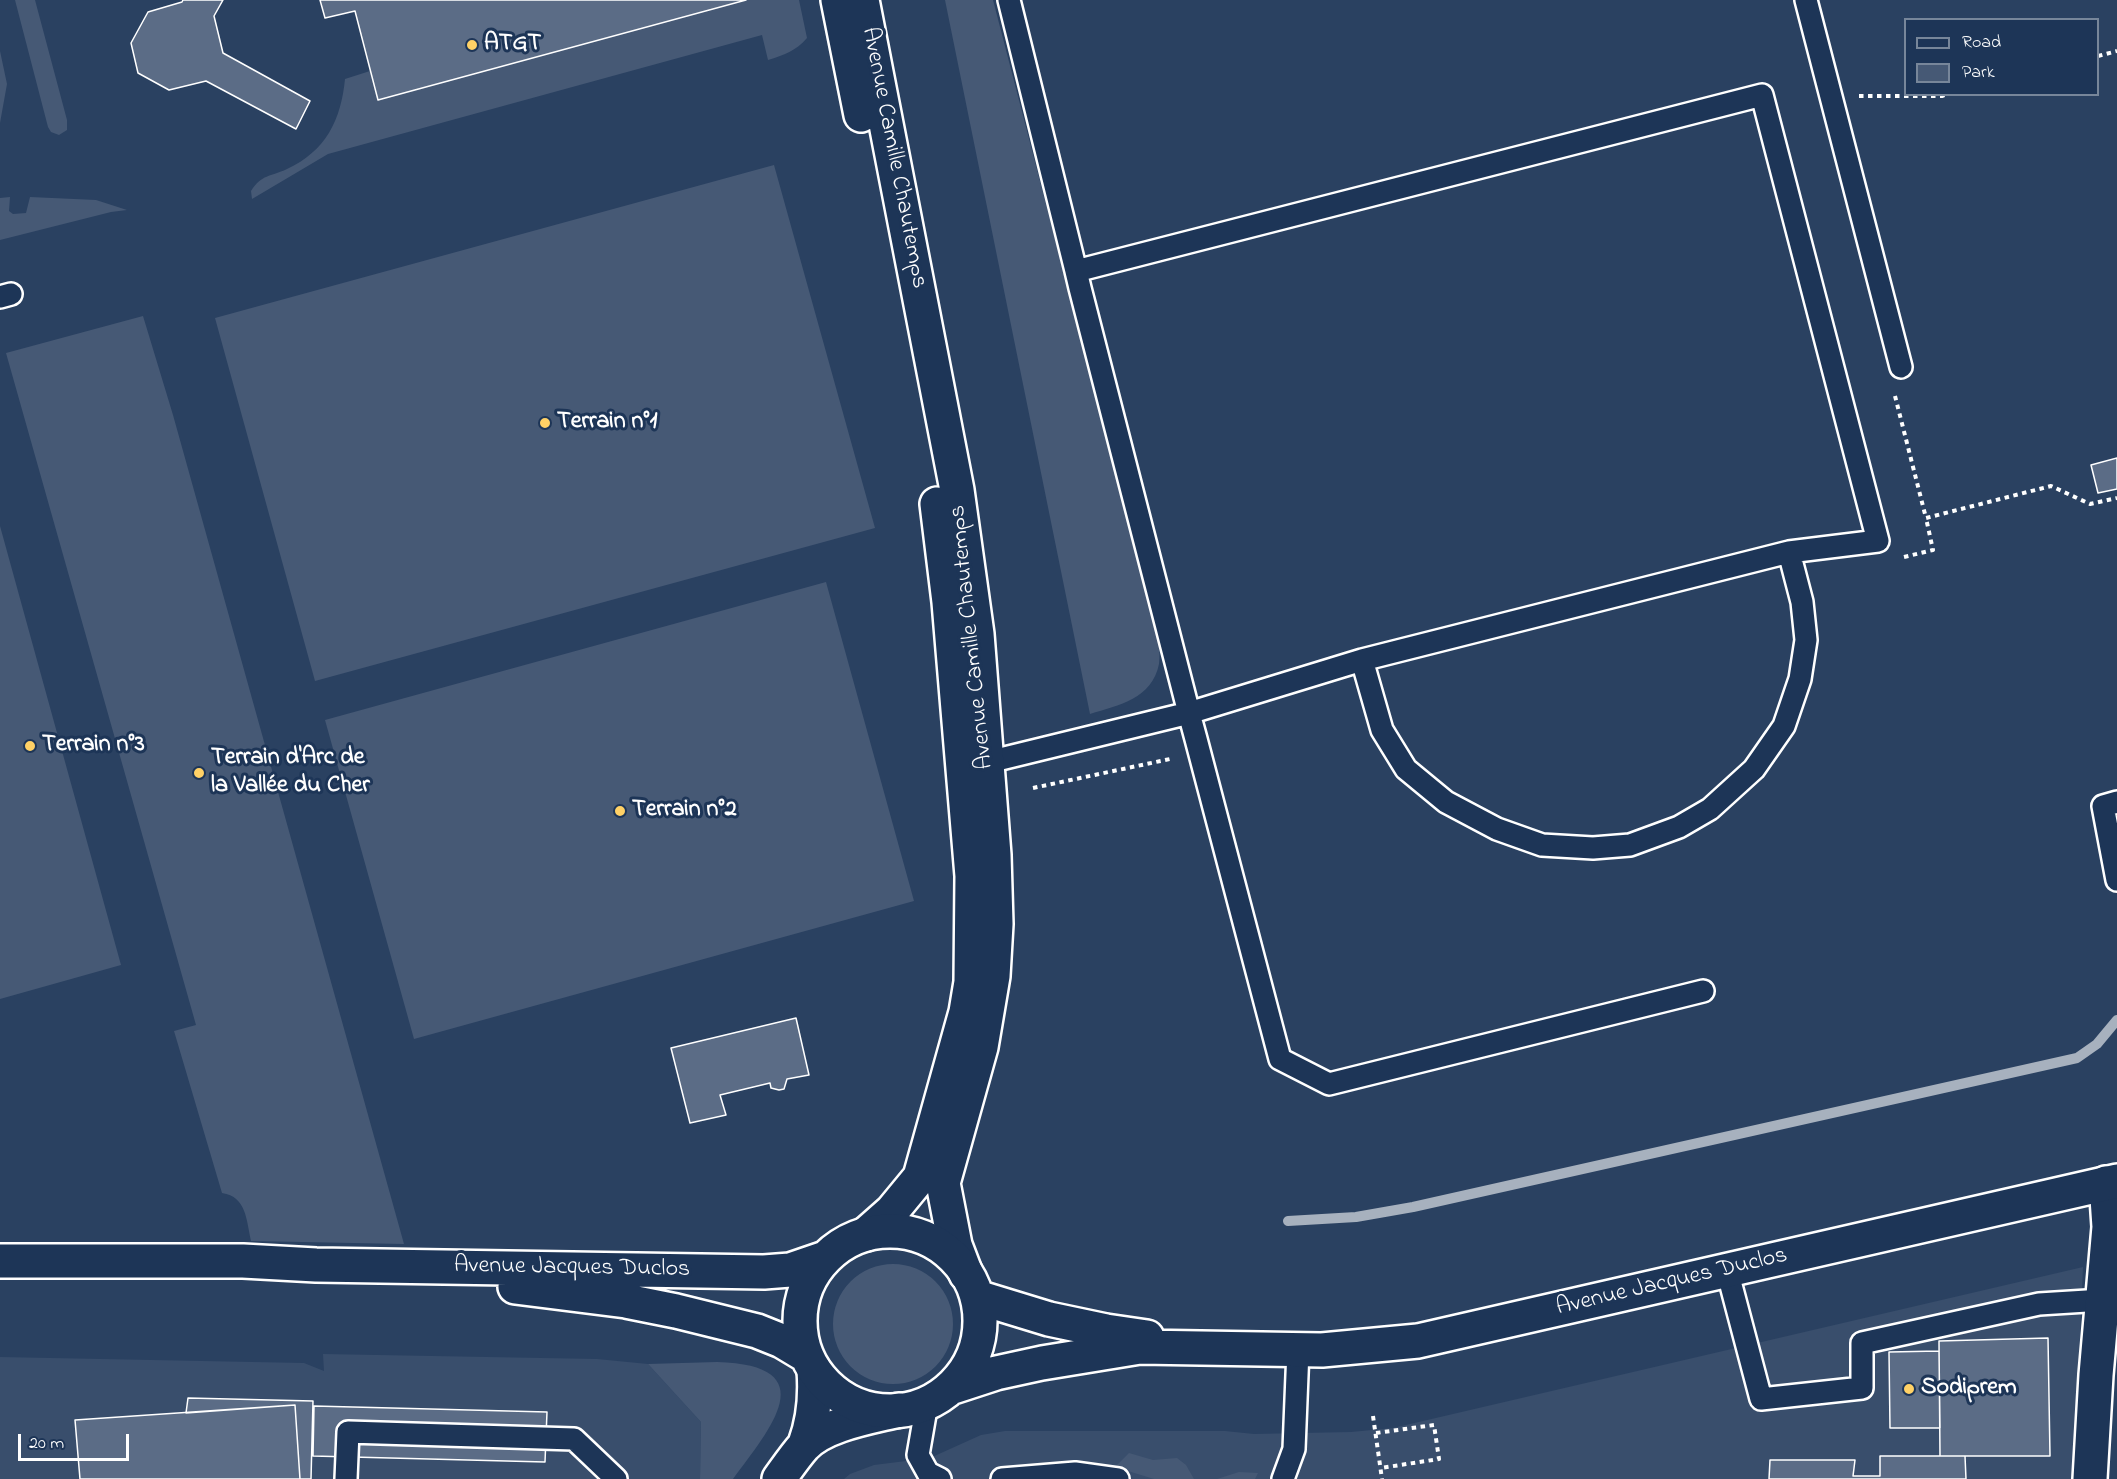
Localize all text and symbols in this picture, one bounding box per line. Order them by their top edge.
legend [1904,18,2099,96]
street label: Avenue Camille Chautemps [854,25,932,291]
text: Road [1962,30,2001,56]
place label: ATGT [484,31,541,59]
marker: ATGT [465,38,479,52]
text: Park [1962,60,1995,86]
place label: Terrain n°1 [557,409,657,437]
marker: Terrain n°1 [538,416,552,430]
street label: Avenue Camille Chautemps [945,503,1001,771]
place label: Terrain n°3 [42,732,145,760]
marker: Terrain n°3 [23,739,37,753]
place label: Terrain d'Arc de la Vallée du Cher [211,745,370,801]
marker: Terrain d'Arc de la Vallée du Cher [192,766,206,780]
place label: Terrain n°2 [632,797,737,825]
marker: Terrain n°2 [613,804,627,818]
street label: Avenue Jacques Duclos [1554,1242,1790,1324]
street label: Avenue Jacques Duclos [454,1253,690,1285]
place label: Sodiprem [1921,1375,2017,1403]
marker: Sodiprem [1902,1382,1916,1396]
scale bar [21,1422,132,1460]
text: 20 m [29,1431,64,1457]

